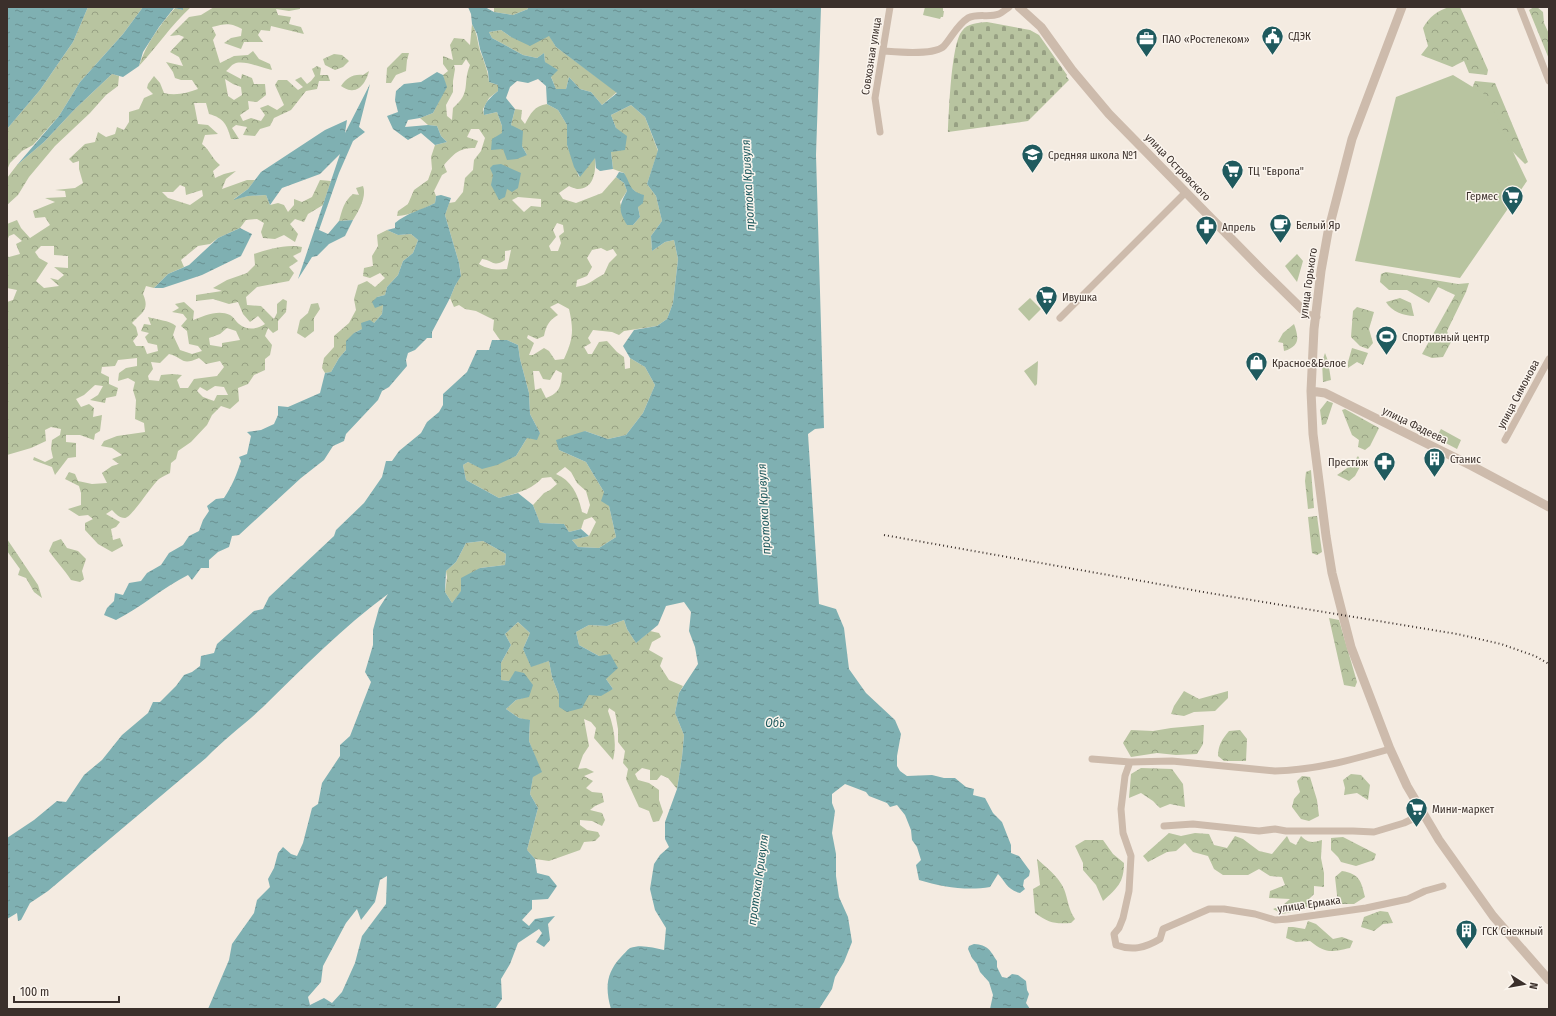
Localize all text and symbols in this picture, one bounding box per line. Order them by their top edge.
street label: Совхозная улица [859,16,884,96]
public building icon: СДЭК [1259,23,1285,56]
office icon: ПАО «Ростелеком» [1134,26,1160,59]
place label: СДЭК [1288,30,1311,43]
place label: ПАО «Ростелеком» [1162,33,1250,46]
street label: улица Островского [1142,131,1213,204]
water label: протока Кривуля [739,139,757,231]
school or university icon: Средняя школа №1 [1019,142,1045,175]
place label: Средняя школа №1 [1048,149,1137,162]
supermarket icon: ТЦ "Европа" [1219,158,1245,191]
place label: ТЦ "Европа" [1248,165,1304,178]
supermarket icon: Гермес [1500,183,1526,216]
place label: Гермес [1466,190,1498,203]
cafe icon: Белый Яр [1267,212,1293,245]
pharmacy icon: Апрель [1193,214,1219,247]
place label: Белый Яр [1296,219,1341,232]
place label: Апрель [1222,221,1256,234]
street label: улица Горького [1297,247,1320,319]
supermarket icon: Ивушка [1034,284,1060,317]
place label: Ивушка [1062,291,1097,304]
sports icon: Спортивный центр [1373,324,1399,357]
place label: Спортивный центр [1402,331,1490,344]
shop icon: Красное&Белое [1244,350,1270,383]
place label: Красное&Белое [1272,357,1346,370]
street label: улица Симонова [1495,357,1542,431]
street label: улица Фадеева [1380,404,1449,447]
building icon: Станис [1421,446,1447,479]
pharmacy icon: Престиж [1371,449,1397,482]
place label: Станис [1450,453,1481,466]
place label: Престиж [1328,456,1368,469]
water label: протока Кривуля [755,463,773,555]
water label: Обь [765,716,785,730]
supermarket icon: Мини-маркет [1404,796,1430,829]
place label: Мини-маркет [1432,803,1495,816]
water label: протока Кривуля [745,834,771,926]
street label: улица Ермака [1277,894,1341,915]
building icon: ГСК Снежный [1454,918,1480,951]
place label: ГСК Снежный [1482,925,1543,938]
north arrow [1504,964,1544,1004]
scale bar [14,978,119,1004]
text: N [1526,981,1540,990]
text: 100 m [20,985,49,999]

